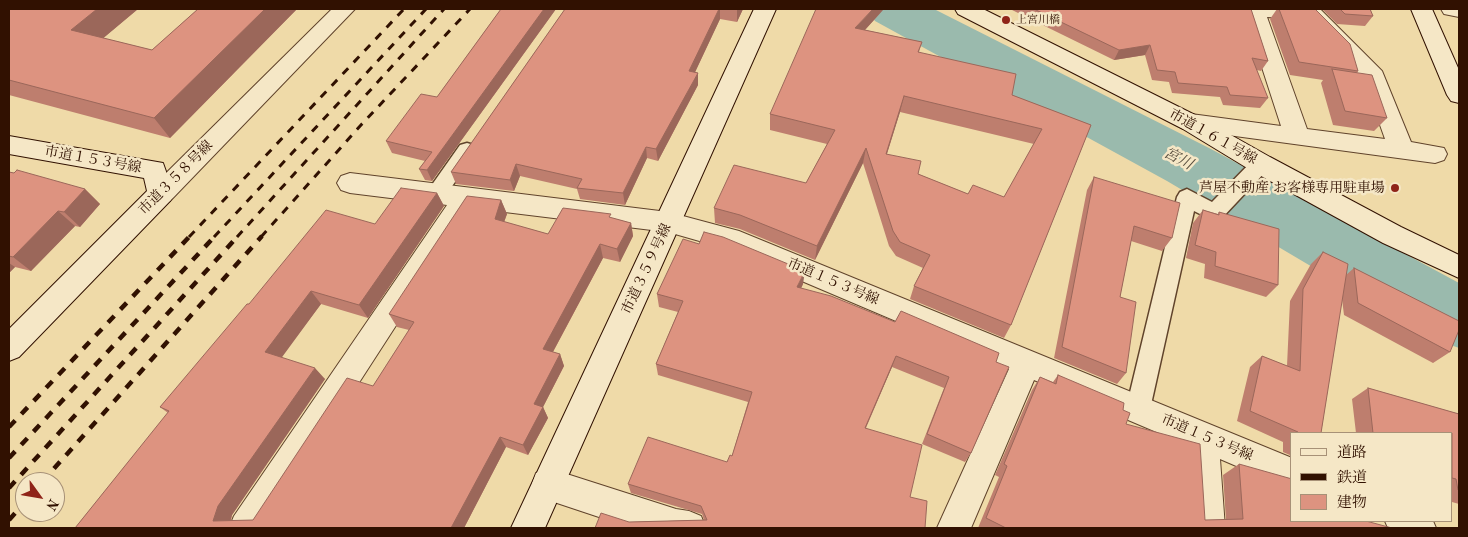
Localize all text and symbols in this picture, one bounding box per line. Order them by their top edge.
place label: 上宮川橋 [1016,13,1060,27]
marker: 上宮川橋 [1000,14,1012,26]
street label: 市道１６１号線 [1166,106,1260,168]
street label: 市道３５８号線 [135,137,217,219]
street label: 市道１５３号線 [43,143,143,177]
water label: 宮川 [1161,144,1195,174]
place label: 芦屋不動産 お客様専用駐車場 [1199,180,1385,196]
marker: 芦屋不動産 お客様専用駐車場 [1389,182,1401,194]
street label: 市道３５９号線 [619,221,675,317]
street label: 市道１５３号線 [785,255,881,309]
street label: 市道１５３号線 [1159,411,1255,465]
legend [1290,432,1453,522]
text: 道路 [1337,446,1367,461]
text: 鉄道 [1337,471,1367,486]
north arrow [15,472,65,522]
text: N [43,496,61,513]
text: 建物 [1337,496,1367,511]

